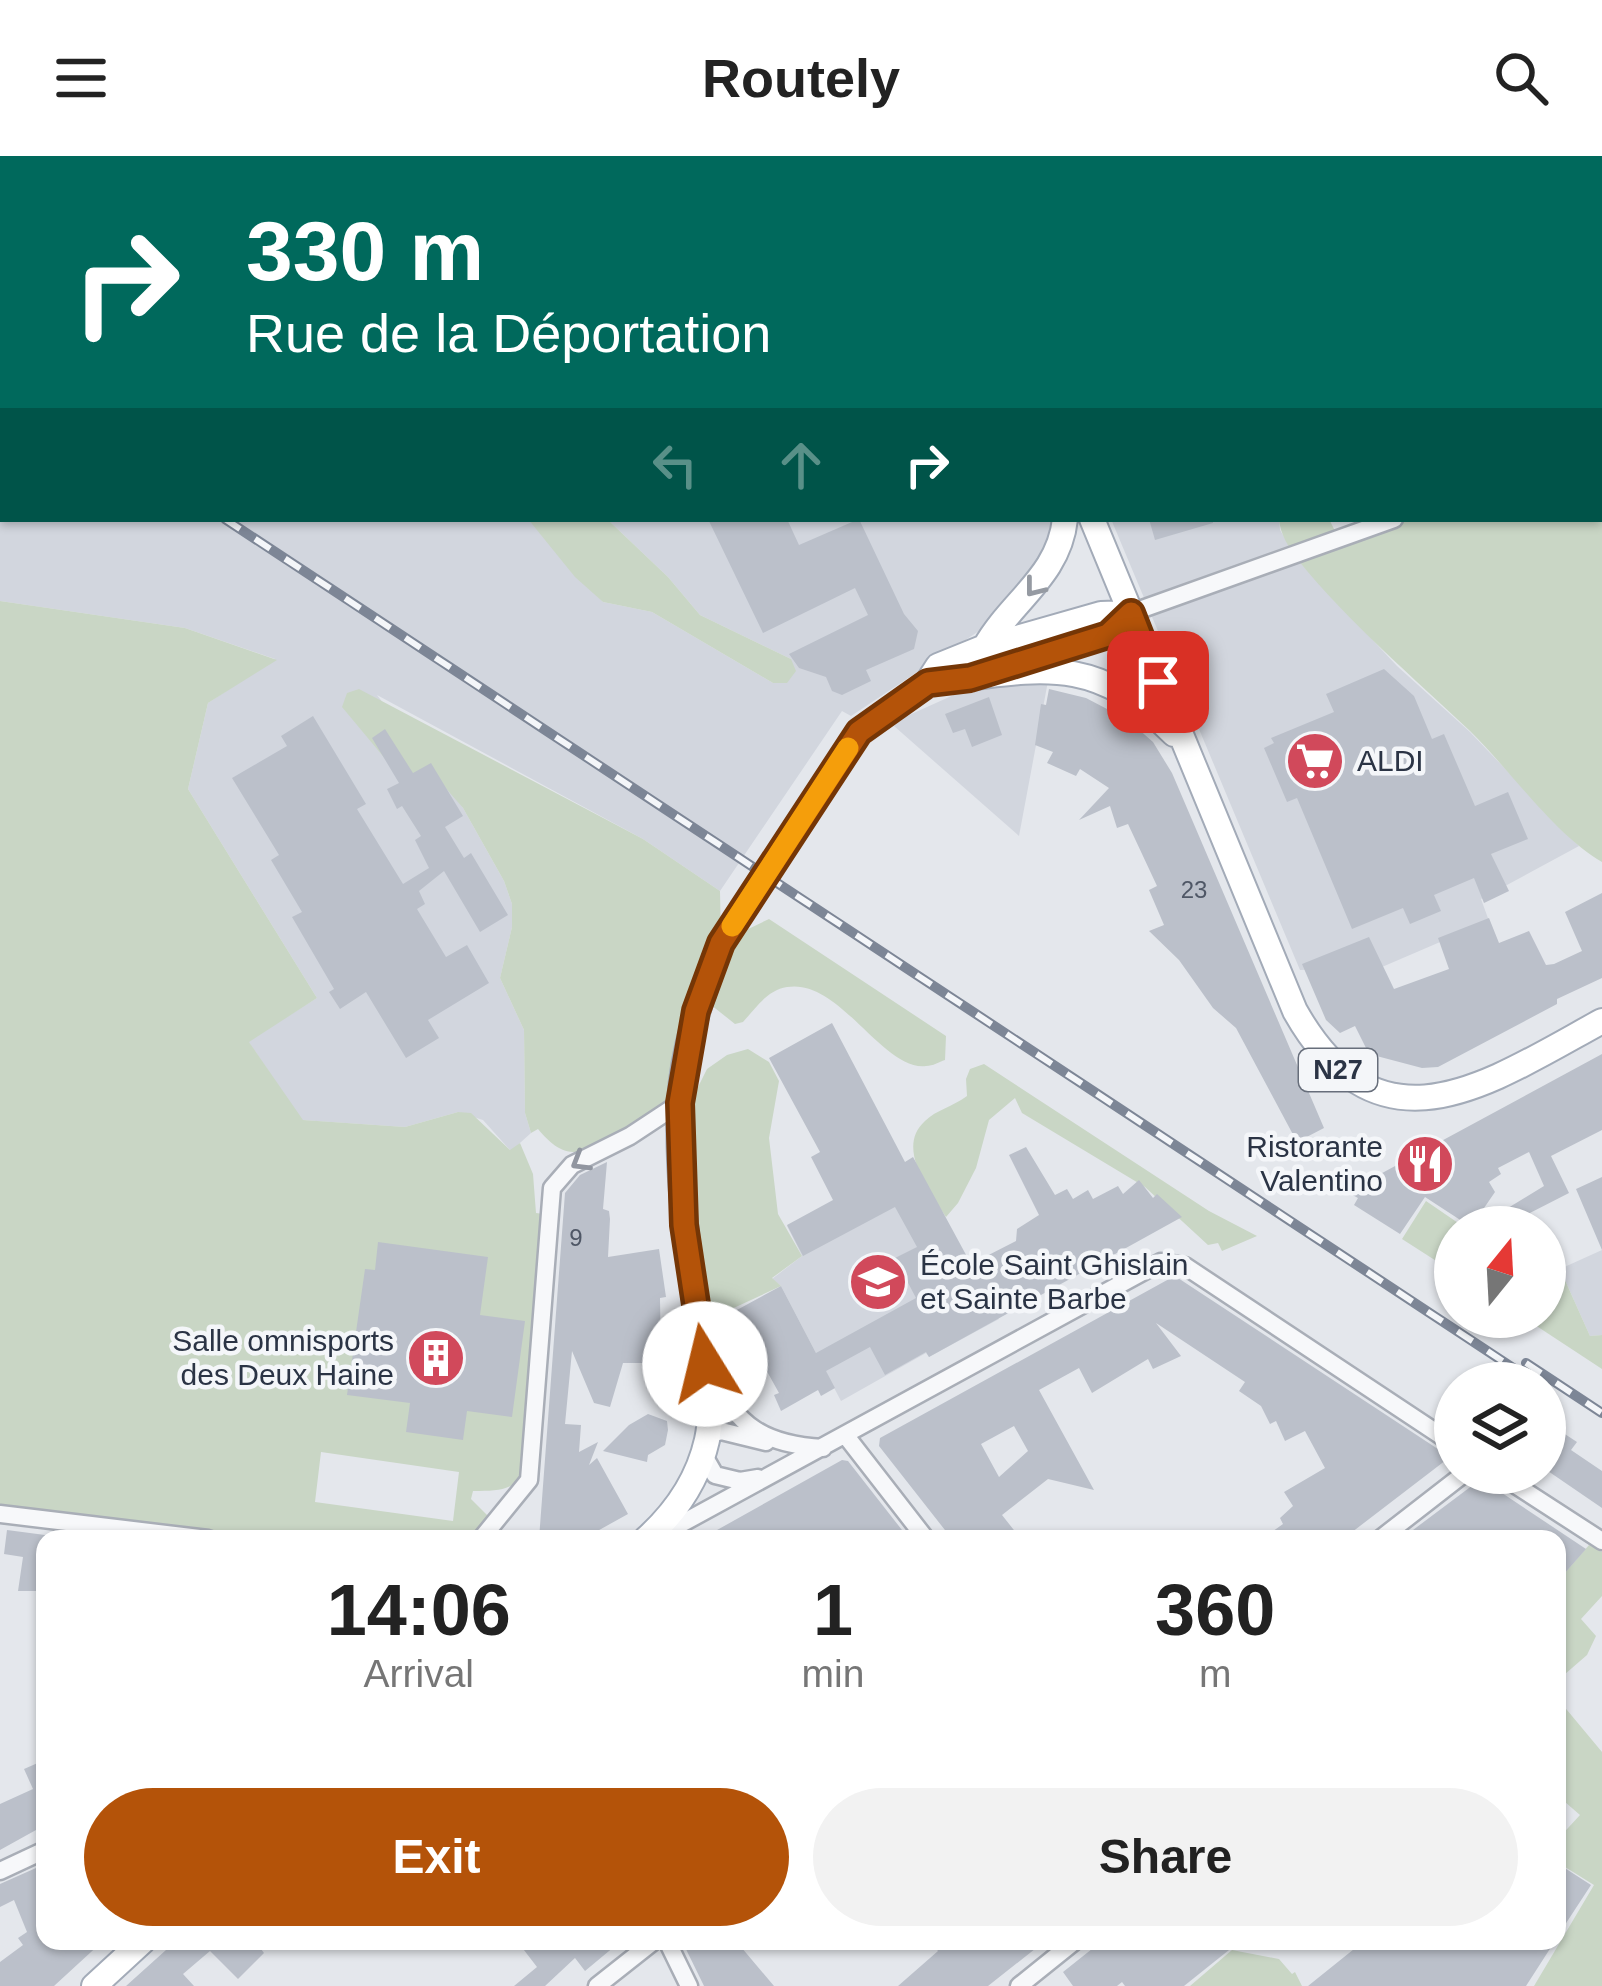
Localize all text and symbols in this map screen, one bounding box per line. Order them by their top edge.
icon: menu [48,45,114,111]
icon: search [1488,45,1554,111]
text: Routely [702,48,900,108]
icon: right [48,204,204,360]
text: 330 m [246,204,484,298]
text: Rue de la Déportation [246,303,771,363]
icon: left [642,432,708,498]
icon: ahead [768,432,834,498]
icon: right [894,432,960,498]
one-way arrow [1027,574,1048,596]
pin [1107,631,1209,733]
icon: arrive [1125,649,1191,715]
supermarket icon: ALDI [1284,730,1346,792]
place label: ALDI [1357,744,1424,777]
house number: 23 [1181,876,1207,903]
road number: N27 [1299,1049,1377,1091]
place label: Ristorante Valentino [1246,1130,1383,1197]
restaurant icon: Ristorante Valentino [1394,1133,1456,1195]
one-way arrow [571,1148,593,1171]
north arrow [1434,1206,1566,1338]
map controls [1434,1206,1566,1494]
house number: 9 [569,1224,583,1251]
place label: École Saint Ghislain et Sainte Barbe [920,1248,1188,1315]
school or university icon: École Saint Ghislain et Sainte Barbe [847,1251,909,1313]
position arrow [642,1301,768,1427]
place label: Salle omnisports des Deux Haine [172,1324,394,1391]
building icon: Salle omnisports des Deux Haine [405,1327,467,1389]
button: layers [1434,1362,1566,1494]
text: 14:06 [327,1570,511,1650]
text: 1 [813,1570,853,1650]
text: 360 [1155,1570,1275,1650]
text: Arrival [364,1652,474,1695]
text: min [802,1652,864,1695]
text: m [1199,1652,1231,1695]
button: Exit [84,1788,789,1926]
button: Share [813,1788,1518,1926]

